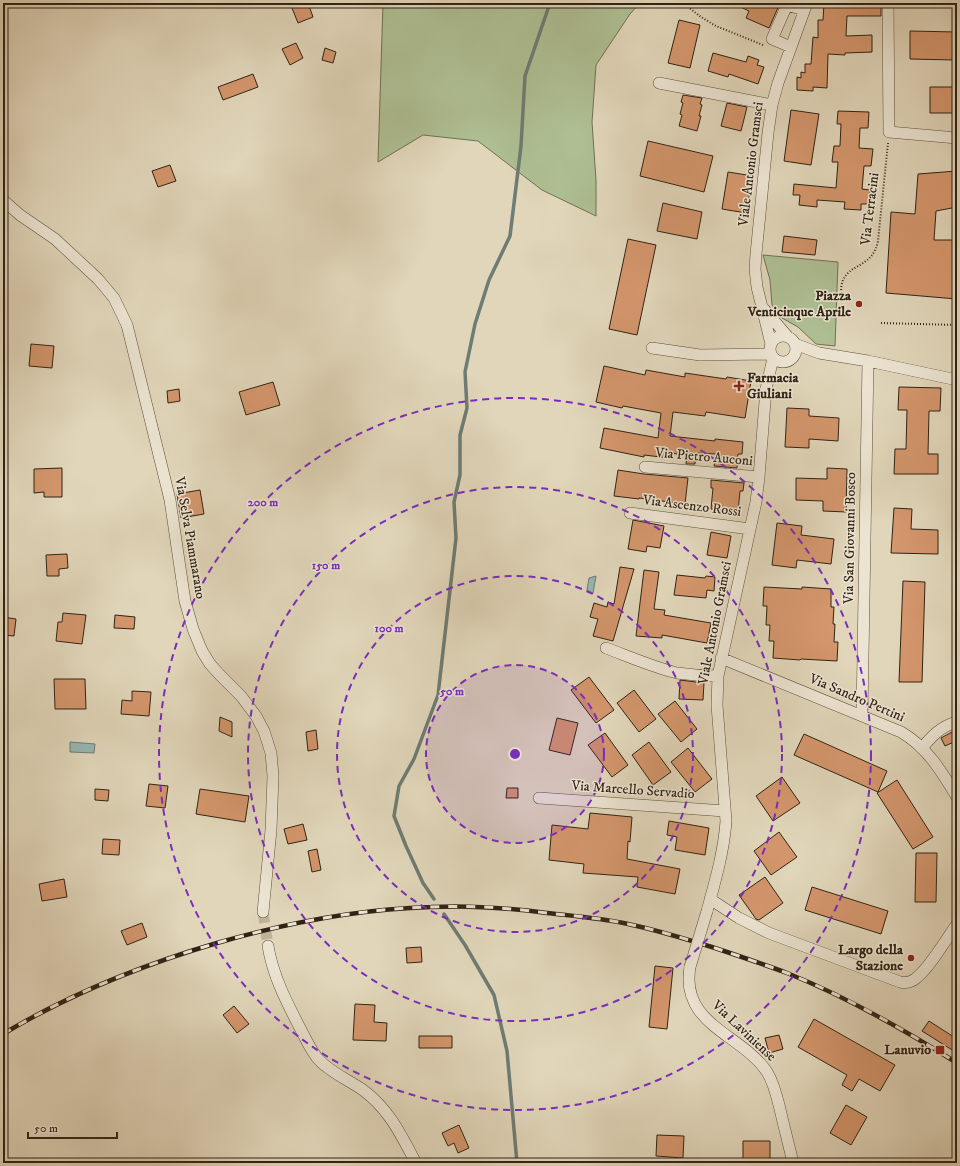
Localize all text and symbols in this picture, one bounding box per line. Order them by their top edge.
street label: Viale Antonio Gramsci [734,100,768,228]
street label: Via Terracini [856,171,883,247]
place label: Piazza Venticinque Aprile [747,287,852,321]
marker: Piazza Venticinque Aprile [854,299,864,309]
place label: Farmacia Giuliani [747,369,799,403]
marker: Farmacia Giuliani [734,381,744,391]
street label: Via Pietro Auconi [654,444,754,470]
street label: Via San Giovanni Bosco [840,472,860,605]
street label: Via Selva Piammarano [170,475,210,601]
street label: Via Ascenzo Rossi [641,491,743,521]
text: 200 m [248,495,278,510]
text: 150 m [312,558,340,573]
street label: Viale Antonio Gramsci [694,559,736,687]
text: 100 m [375,621,403,636]
street label: Via Sandro Pertini [806,669,908,726]
text: 50 m [439,684,464,699]
centre of rings [508,747,522,761]
street label: Via Marcello Servadio [570,777,695,803]
place label: Largo della Stazione [838,941,904,975]
marker: Largo della Stazione [906,953,916,963]
street label: Via Laviniense [707,996,780,1066]
place label: Lanuvio [884,1041,931,1059]
marker: Lanuvio [934,1044,946,1056]
scale bar [28,1114,117,1140]
text: 50 m [34,1121,58,1136]

